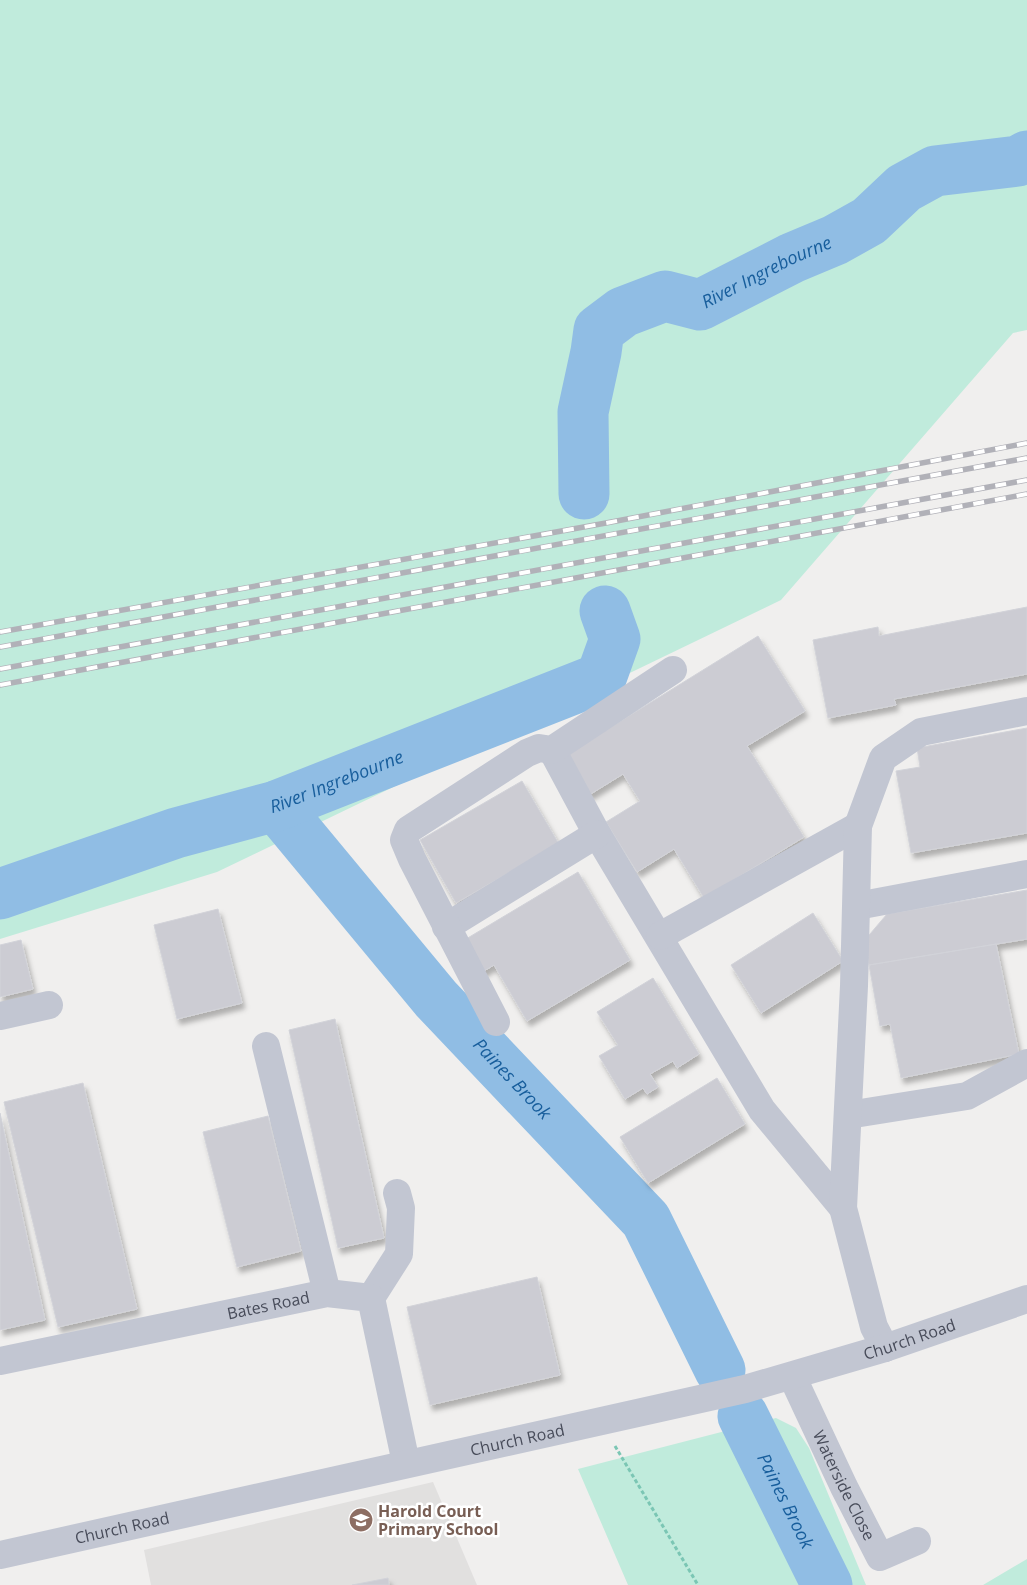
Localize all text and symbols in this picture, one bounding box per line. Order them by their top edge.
water label: River Ingrebourne [697,230,835,313]
water label: River Ingrebourne [267,744,407,818]
water label: Paines Brook [468,1032,558,1125]
street label: Bates Road [225,1286,312,1325]
street label: Church Road [861,1313,958,1365]
street label: Church Road [468,1419,567,1461]
street label: Waterside Close [808,1427,880,1544]
water label: Paines Brook [752,1449,821,1553]
place label: Harold Court Primary School [378,1500,498,1540]
street label: Church Road [73,1507,171,1549]
school or university icon: Harold Court Primary School [348,1507,374,1533]

